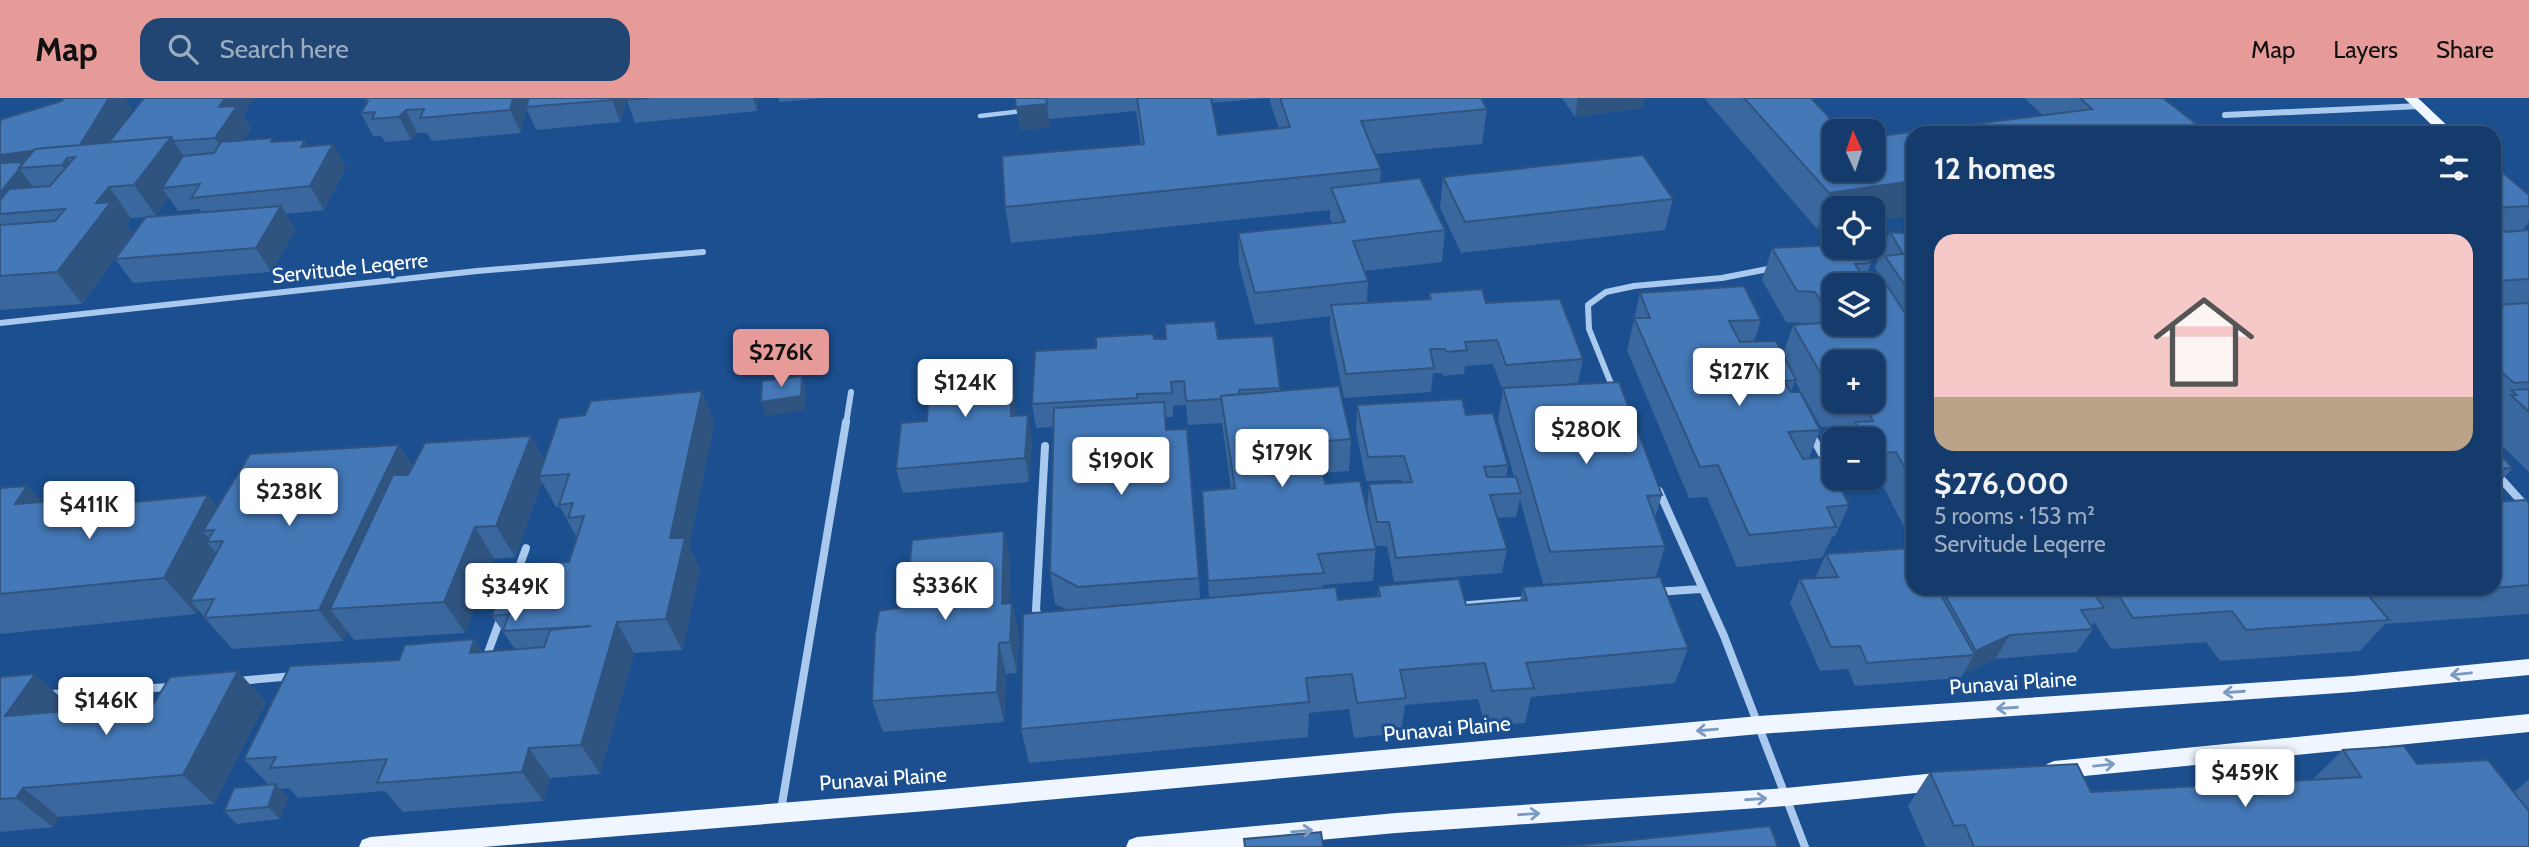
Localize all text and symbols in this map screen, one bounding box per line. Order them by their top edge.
search box [140,18,630,81]
text: Map [35,29,98,69]
icon: search [164,30,202,68]
text: Search here [220,33,349,65]
text: Map [2251,35,2295,64]
text: Layers [2333,35,2398,64]
text: Share [2436,35,2494,64]
north arrow [1822,119,1885,182]
map controls [1822,119,1885,490]
icon: filters [2435,149,2473,187]
text: 12 homes [1934,150,2056,187]
button: locate [1822,196,1885,259]
street label: Servitude Leqerre [271,247,430,288]
button: layers [1822,273,1885,336]
icon: home [2141,279,2267,405]
pin: $276K [732,330,830,389]
text: $276K [749,338,813,366]
pin: $127K [1690,348,1788,408]
button: + [1822,350,1885,413]
text: $127K [1709,357,1769,385]
pin: $124K [916,360,1014,419]
text: $124K [934,368,996,396]
pin: $280K [1537,406,1635,466]
text: $280K [1551,415,1621,443]
button: − [1822,427,1885,490]
pin: $179K [1233,430,1331,489]
pin: $190K [1072,438,1170,497]
text: $179K [1252,438,1312,466]
text: $190K [1088,446,1154,474]
text: $276,000 [1934,465,2069,502]
pin: $238K [240,468,338,528]
text: $238K [256,477,322,505]
pin: $411K [40,482,138,541]
text: $411K [60,490,118,518]
text: 5 rooms · 153 m² [1934,502,2095,530]
text: Servitude Leqerre [1934,530,2106,558]
pin: $336K [896,562,994,622]
pin: $349K [466,564,564,623]
text: $336K [912,571,978,599]
text: $349K [481,572,549,600]
street label: Punavai Plaine [1948,666,2078,699]
one-way arrow [2450,667,2473,680]
pin: $146K [57,678,155,737]
text: $146K [74,686,138,714]
one-way arrow [2224,686,2246,699]
one-way arrow [1997,702,2019,715]
street label: Punavai Plaine [1382,710,1512,747]
one-way arrow [1696,724,1719,737]
pin: $459K [2196,750,2294,809]
one-way arrow [2093,758,2115,771]
text: $459K [2211,758,2279,786]
street label: Punavai Plaine [818,762,948,795]
one-way arrow [1744,792,1767,805]
one-way arrow [1517,807,1540,820]
one-way arrow [1290,825,1313,838]

